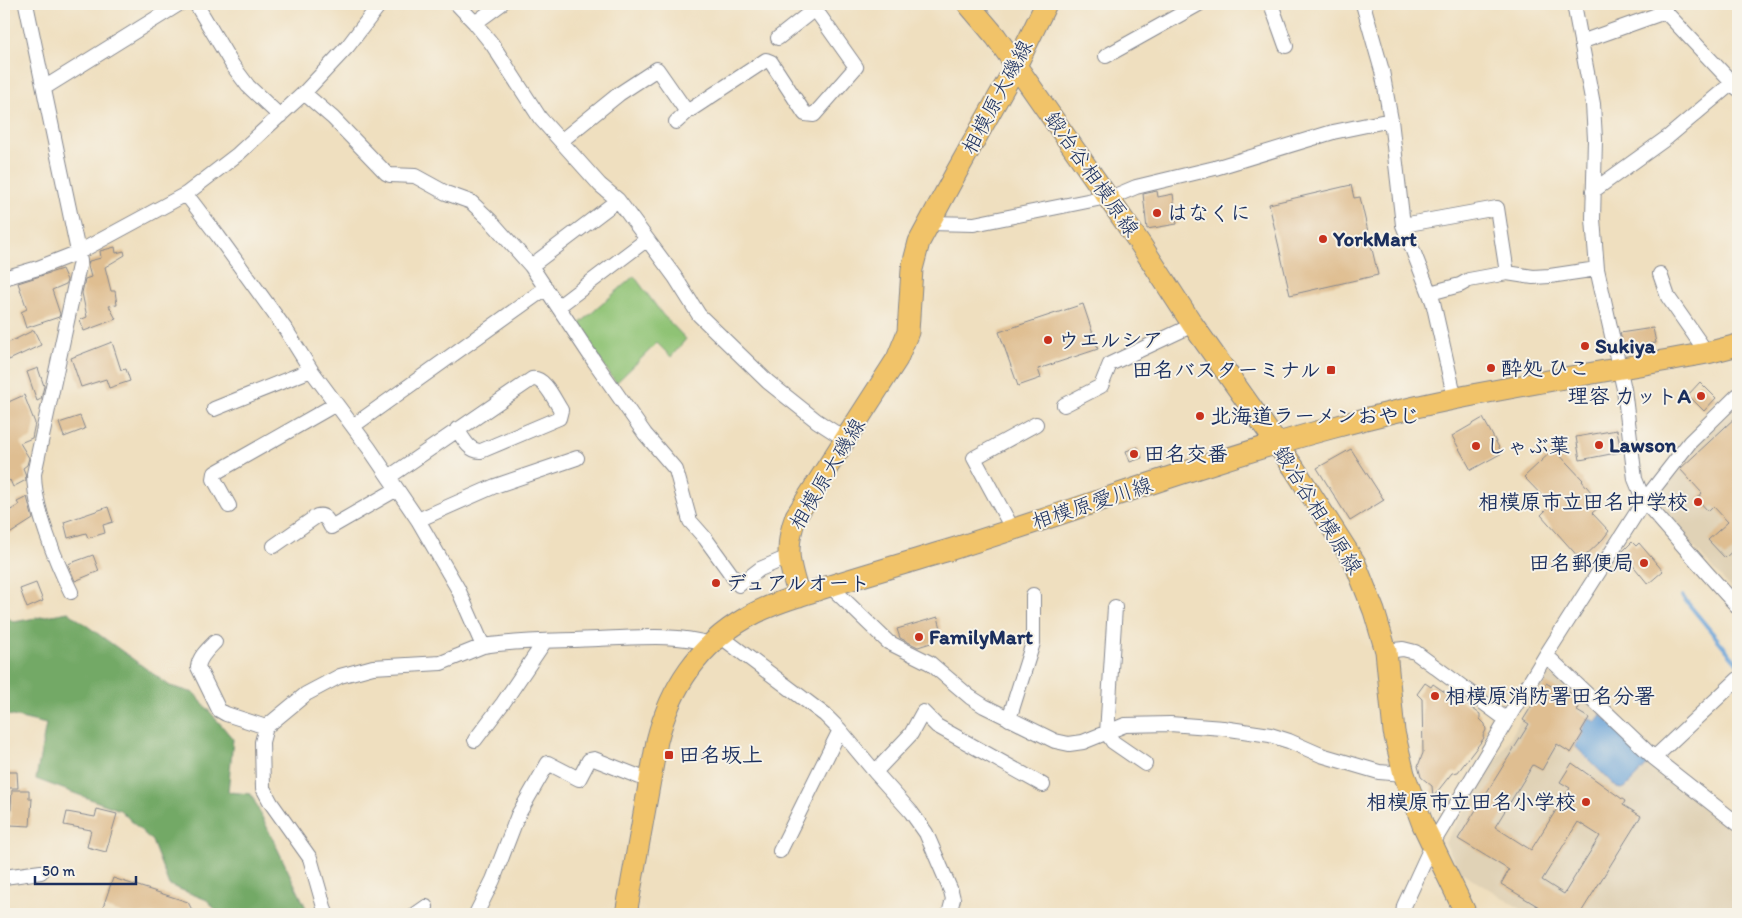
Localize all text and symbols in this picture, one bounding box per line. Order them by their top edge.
street label: 相模原大磯線 [956,35,1037,158]
street label: 鍛冶谷相模原線 [1040,106,1145,241]
place label: はなくに [1167,200,1251,225]
marker: はなくに [1151,207,1163,219]
place label: YorkMart [1332,226,1417,251]
marker: YorkMart [1317,233,1329,245]
place label: ウエルシア [1058,327,1163,352]
place label: Sukiya [1595,333,1656,359]
marker: ウエルシア [1042,334,1054,346]
marker: Sukiya [1579,340,1591,352]
place label: 酔処 ひこ [1501,355,1590,380]
place label: 田名バスターミナル [1132,357,1321,382]
marker: 酔処 ひこ [1485,362,1497,374]
marker: 田名バスターミナル [1325,364,1337,376]
place label: 理容 カットA [1568,383,1692,408]
marker: 理容 カットA [1695,390,1707,402]
place label: 北海道ラーメンおやじ [1210,403,1420,428]
marker: 北海道ラーメンおやじ [1194,410,1206,422]
street label: 相模原大磯線 [783,413,870,534]
place label: Lawson [1609,432,1677,457]
place label: しゃぶ葉 [1486,433,1570,458]
marker: Lawson [1593,439,1605,451]
marker: しゃぶ葉 [1470,440,1482,452]
place label: 田名交番 [1144,441,1228,466]
street label: 鍛冶谷相模原線 [1269,441,1368,579]
marker: 田名交番 [1128,448,1140,460]
street label: 相模原愛川線 [1028,471,1156,534]
place label: 相模原市立田名中学校 [1478,489,1688,514]
marker: 相模原市立田名中学校 [1692,496,1704,508]
place label: 田名郵便局 [1529,550,1634,575]
marker: 田名郵便局 [1638,557,1650,569]
place label: デュアルオート [726,570,870,595]
marker: デュアルオート [710,577,722,589]
place label: FamilyMart [929,624,1033,650]
marker: FamilyMart [913,631,925,643]
place label: 相模原消防署田名分署 [1445,683,1655,708]
marker: 相模原消防署田名分署 [1429,690,1441,702]
place label: 田名坂上 [679,742,763,767]
marker: 田名坂上 [663,749,675,761]
place label: 相模原市立田名小学校 [1366,789,1576,814]
marker: 相模原市立田名小学校 [1580,796,1592,808]
scale bar [35,853,136,885]
text: 50 m [42,862,75,880]

